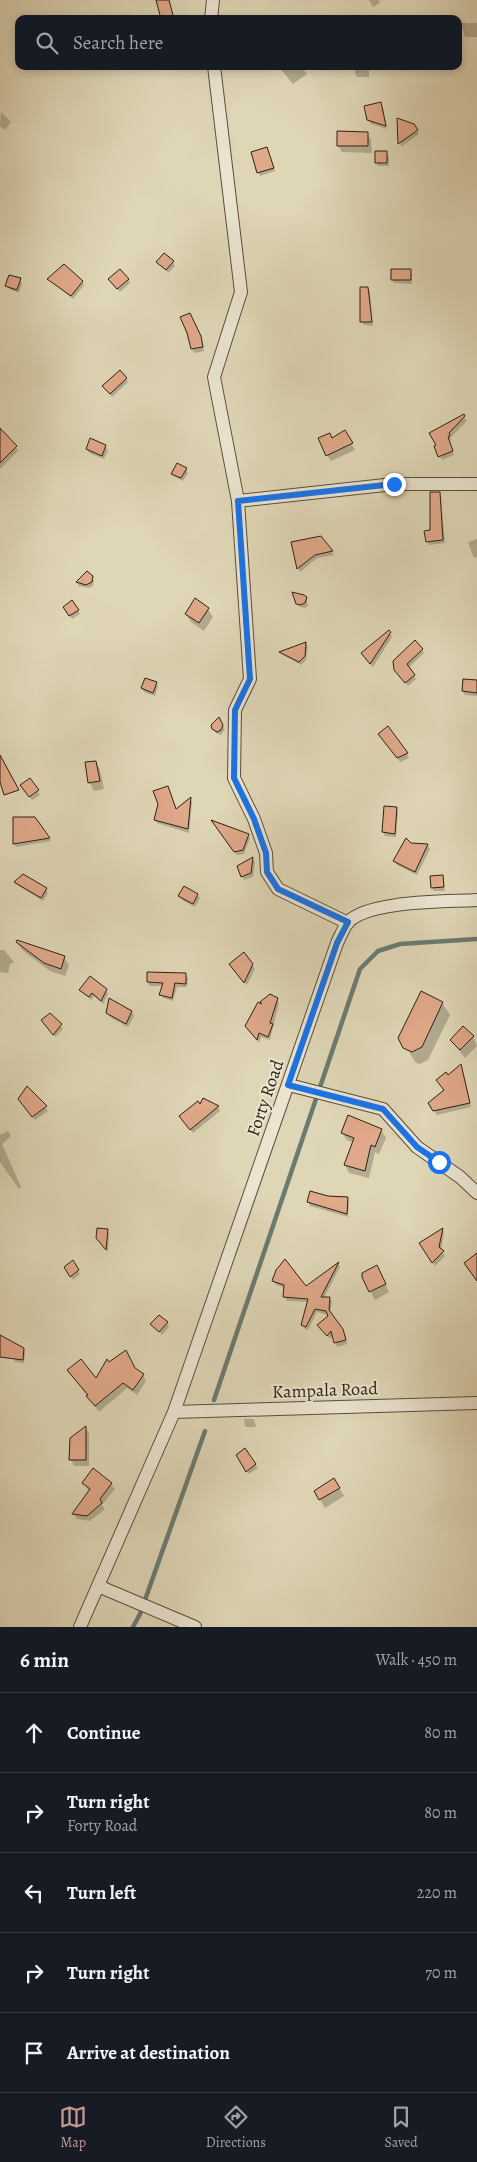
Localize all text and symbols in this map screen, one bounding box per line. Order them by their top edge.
search box [15,15,462,70]
icon: search [33,29,61,57]
text: Search here [73,30,163,56]
route end [383,473,406,496]
street label: Forty Road [241,1056,289,1139]
route start [428,1151,451,1174]
street label: Kampala Road [272,1376,379,1404]
text: 6 min [20,1646,69,1674]
text: Walk · 450 m [375,1649,457,1671]
icon: ahead [20,1719,48,1747]
text: Continue [67,1720,141,1746]
text: 80 m [424,1722,457,1744]
text: Turn right [67,1789,149,1815]
icon: right [20,1799,48,1827]
text: 80 m [424,1802,457,1824]
text: Forty Road [67,1815,137,1837]
icon: left [20,1879,48,1907]
text: Turn left [67,1880,136,1906]
text: 220 m [417,1882,457,1904]
icon: right [20,1959,48,1987]
text: Turn right [67,1960,149,1986]
text: 70 m [425,1962,457,1984]
icon: arrive [20,2039,48,2067]
text: Arrive at destination [67,2040,230,2066]
tab: Map [59,2103,87,2152]
tab: Directions [206,2103,266,2152]
tab: Saved [385,2103,418,2152]

